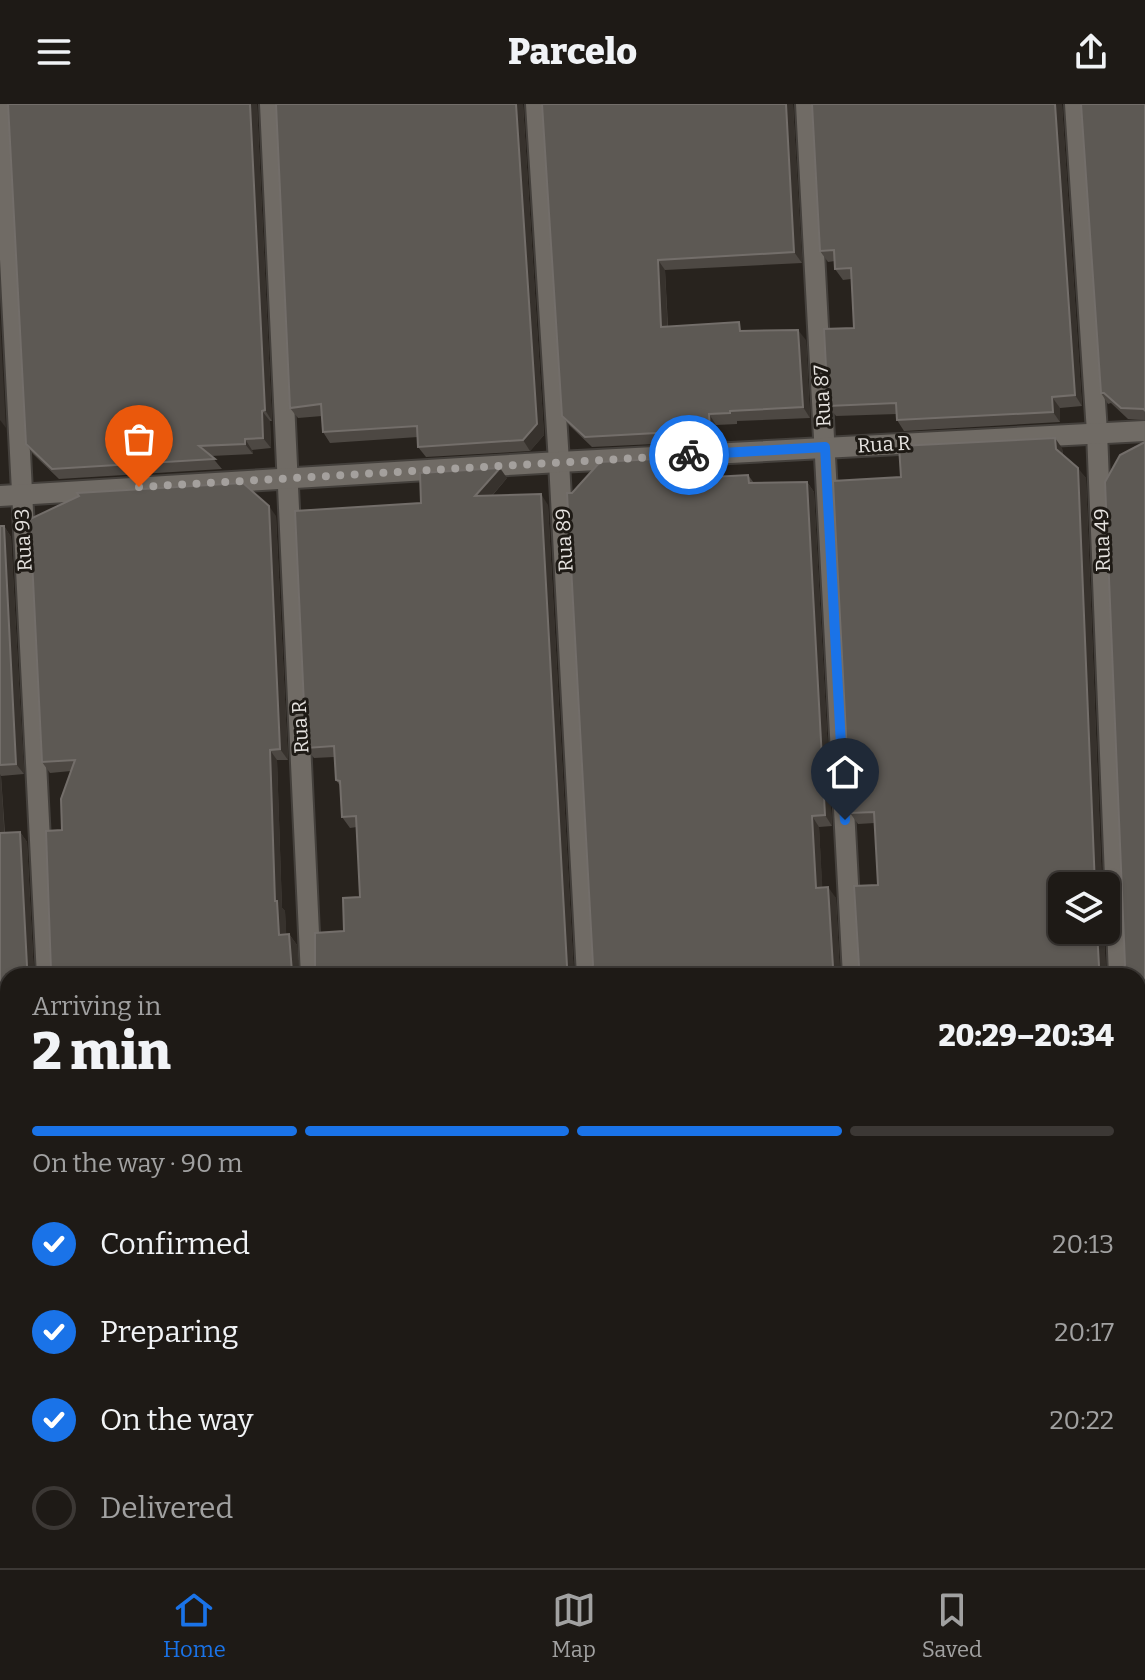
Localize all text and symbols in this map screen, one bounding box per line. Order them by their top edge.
icon: menu [32,30,76,74]
text: Parcelo [508,30,637,74]
icon: share [1069,30,1113,74]
street label: Rua 87 [808,364,836,428]
pin [105,405,173,487]
courier [649,415,729,495]
icon: bag [117,417,161,461]
street label: Rua R [857,431,911,457]
icon: bike [667,433,711,477]
street label: Rua 89 [550,507,578,573]
street label: Rua 93 [9,508,37,572]
street label: Rua 49 [1089,508,1115,572]
street label: Rua R [287,700,313,754]
pin [811,738,879,820]
icon: home [823,750,867,794]
map controls [1048,872,1120,944]
button: layers [1048,872,1120,944]
text: Arriving in [32,991,161,1022]
text: 20:29–20:34 [938,1018,1114,1054]
text: 2 min [32,1020,171,1083]
text: On the way · 90 m [32,1148,243,1179]
icon: check [32,1222,76,1266]
text: Confirmed [100,1226,250,1262]
text: 20:13 [1052,1229,1114,1260]
icon: check [32,1310,76,1354]
text: Preparing [100,1314,238,1350]
text: 20:17 [1054,1317,1114,1348]
icon: check [32,1398,76,1442]
text: On the way [100,1402,253,1438]
text: 20:22 [1049,1405,1114,1436]
text: Delivered [100,1490,233,1526]
tab: Home [163,1588,226,1663]
tab: Map [552,1588,596,1663]
tab: Saved [922,1588,982,1663]

